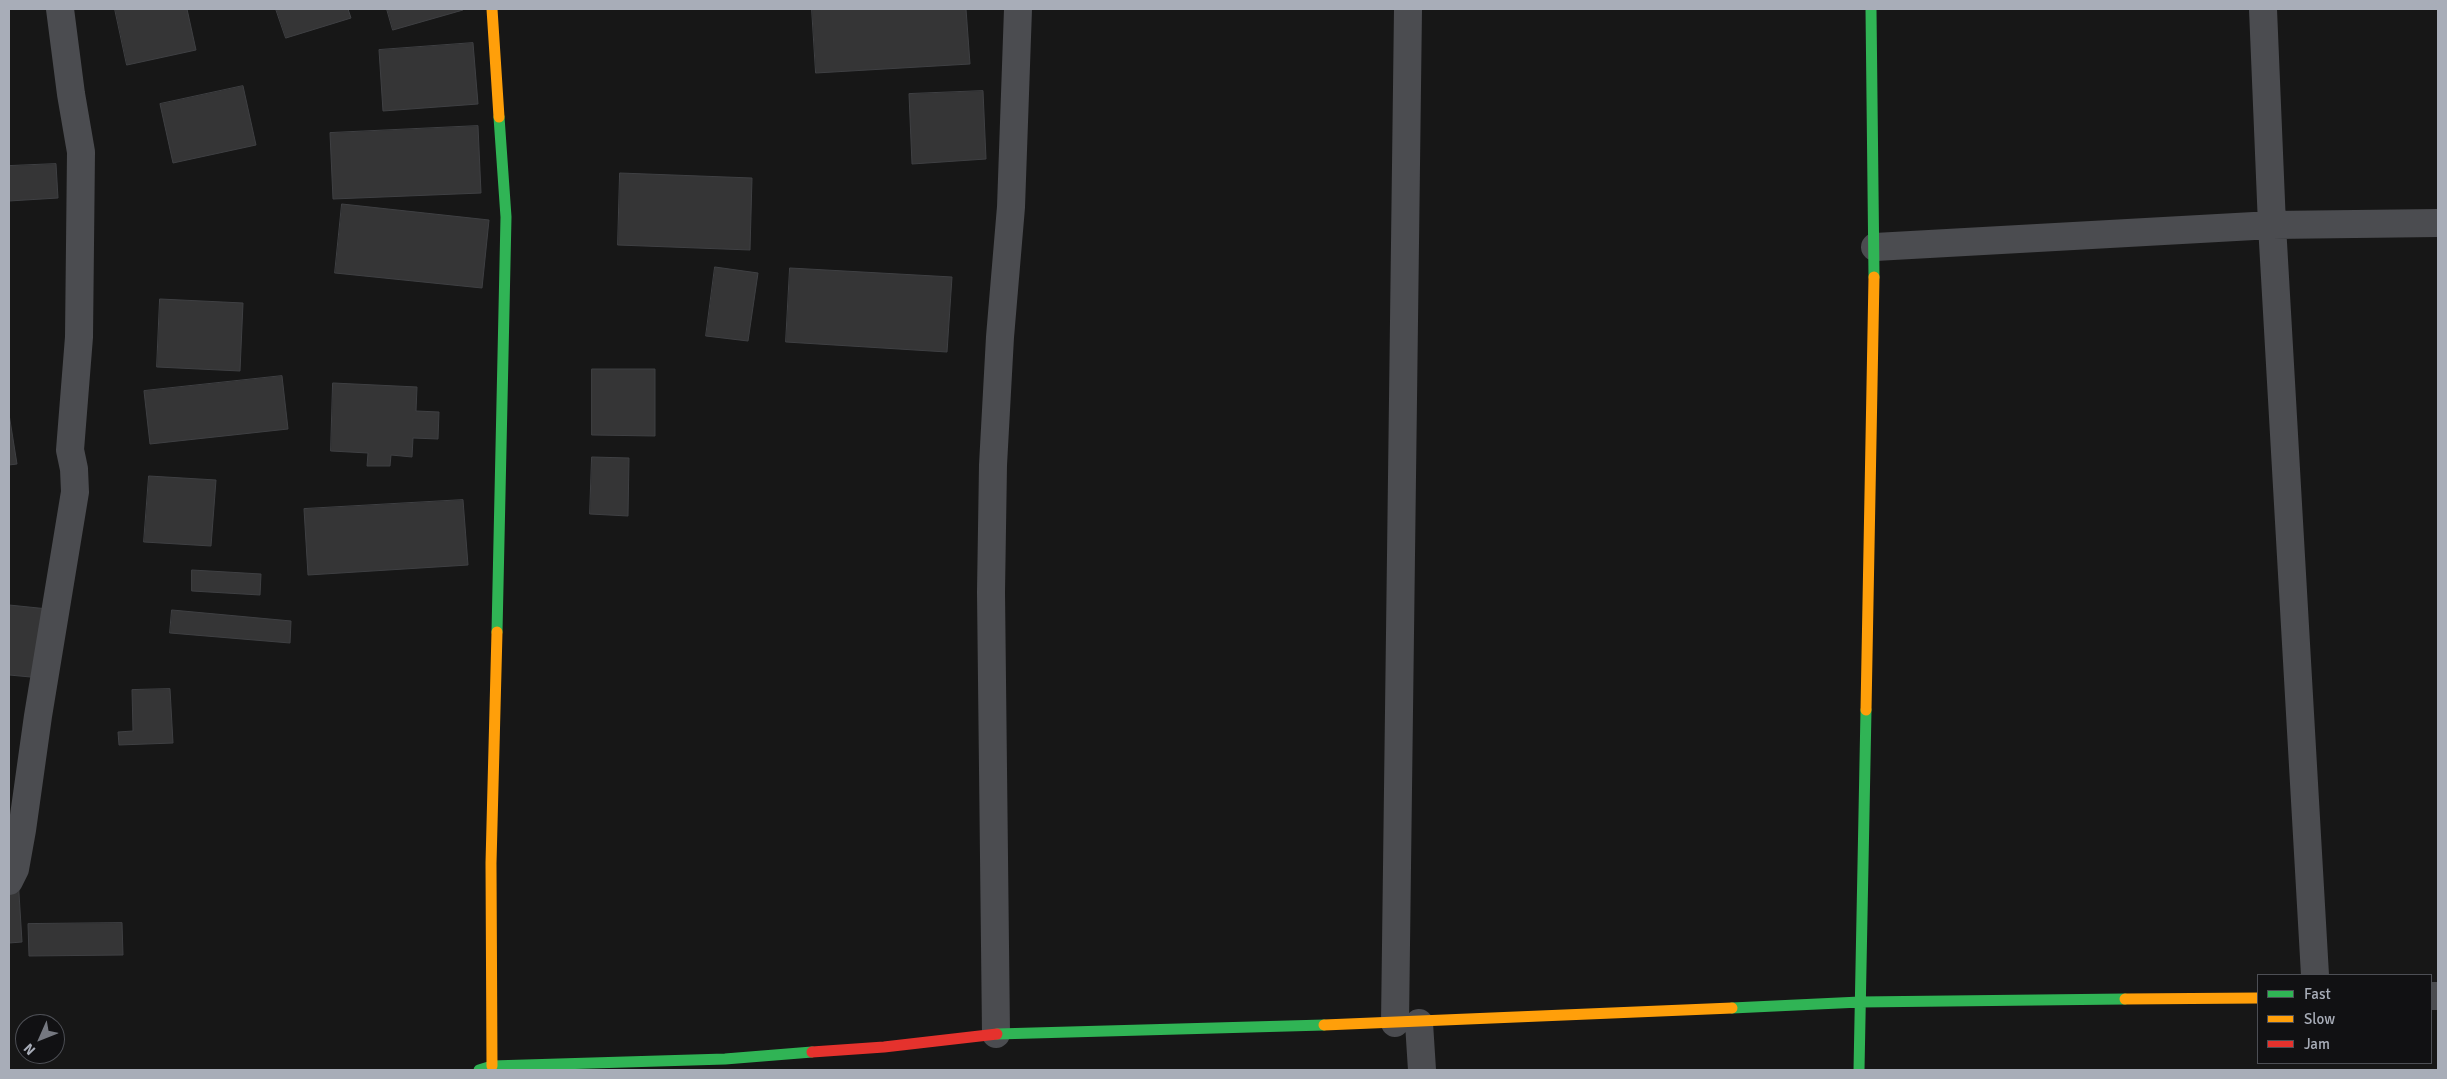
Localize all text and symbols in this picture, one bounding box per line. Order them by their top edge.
legend [2257,974,2432,1064]
text: Fast [2304,985,2331,1003]
text: Slow [2304,1010,2335,1028]
north arrow [15,1014,65,1064]
text: Jam [2304,1035,2330,1053]
text: N [20,1040,39,1058]

